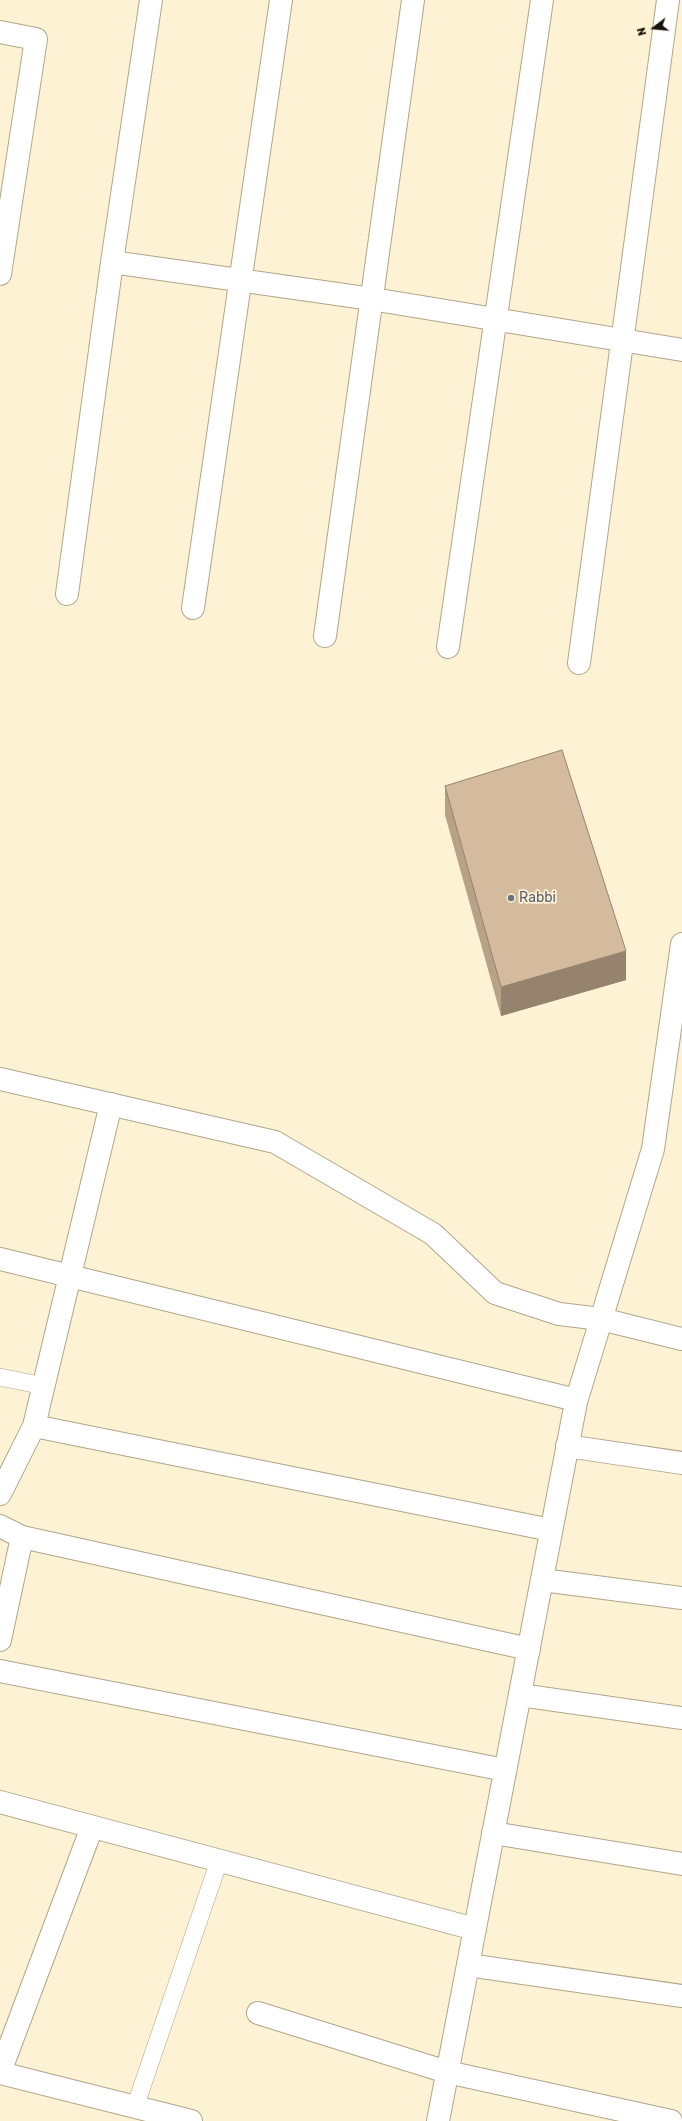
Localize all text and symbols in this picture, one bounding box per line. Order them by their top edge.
north arrow [634,8,674,48]
text: N [635,26,649,37]
place label: Rabbi [519,890,556,906]
marker: Rabbi [506,893,516,903]

